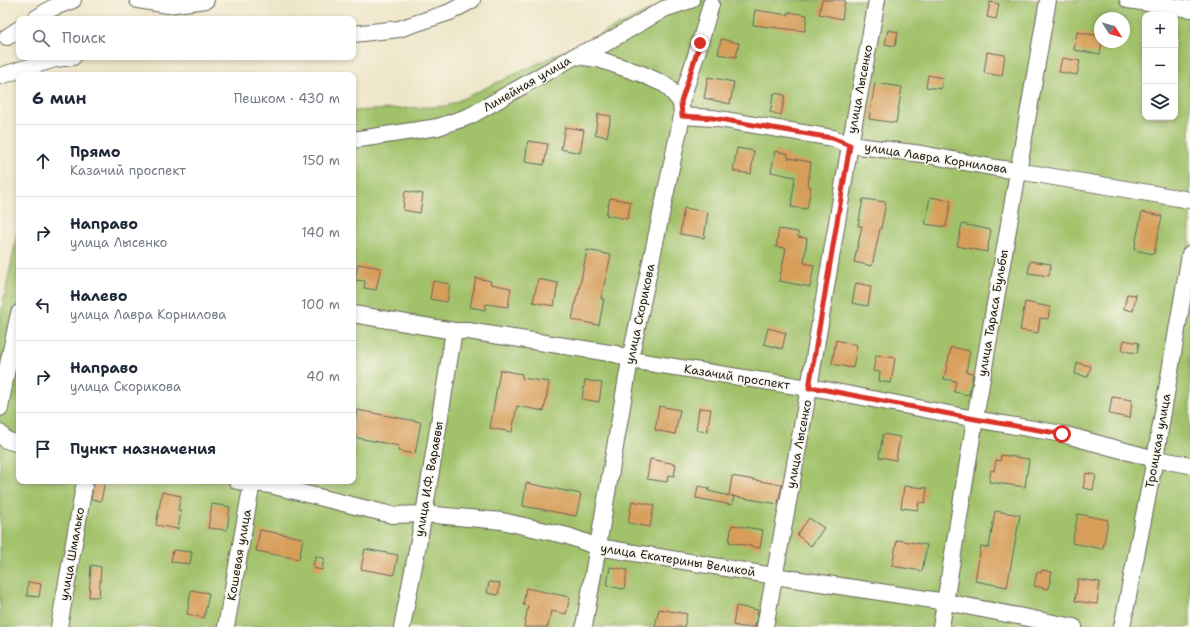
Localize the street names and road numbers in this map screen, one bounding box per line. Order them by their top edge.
street label: улица Лысенко [844,43,876,135]
street label: Линейная улица [480,52,574,116]
street label: улица Лавра Корнилова [863,139,1009,177]
street label: улица Тараса Бульбы [974,248,1012,378]
street label: улица Скорикова [622,262,659,366]
street label: Казачий проспект [683,361,792,393]
street label: Троицкая улица [1142,392,1174,490]
street label: улица Лысенко [783,398,815,490]
street label: улица И.Ф. Вараввы [411,420,447,538]
street label: улица Шмалько [56,506,88,602]
street label: Кошевая улица [223,508,255,602]
street label: улица Екатерины Великой [599,540,757,580]

